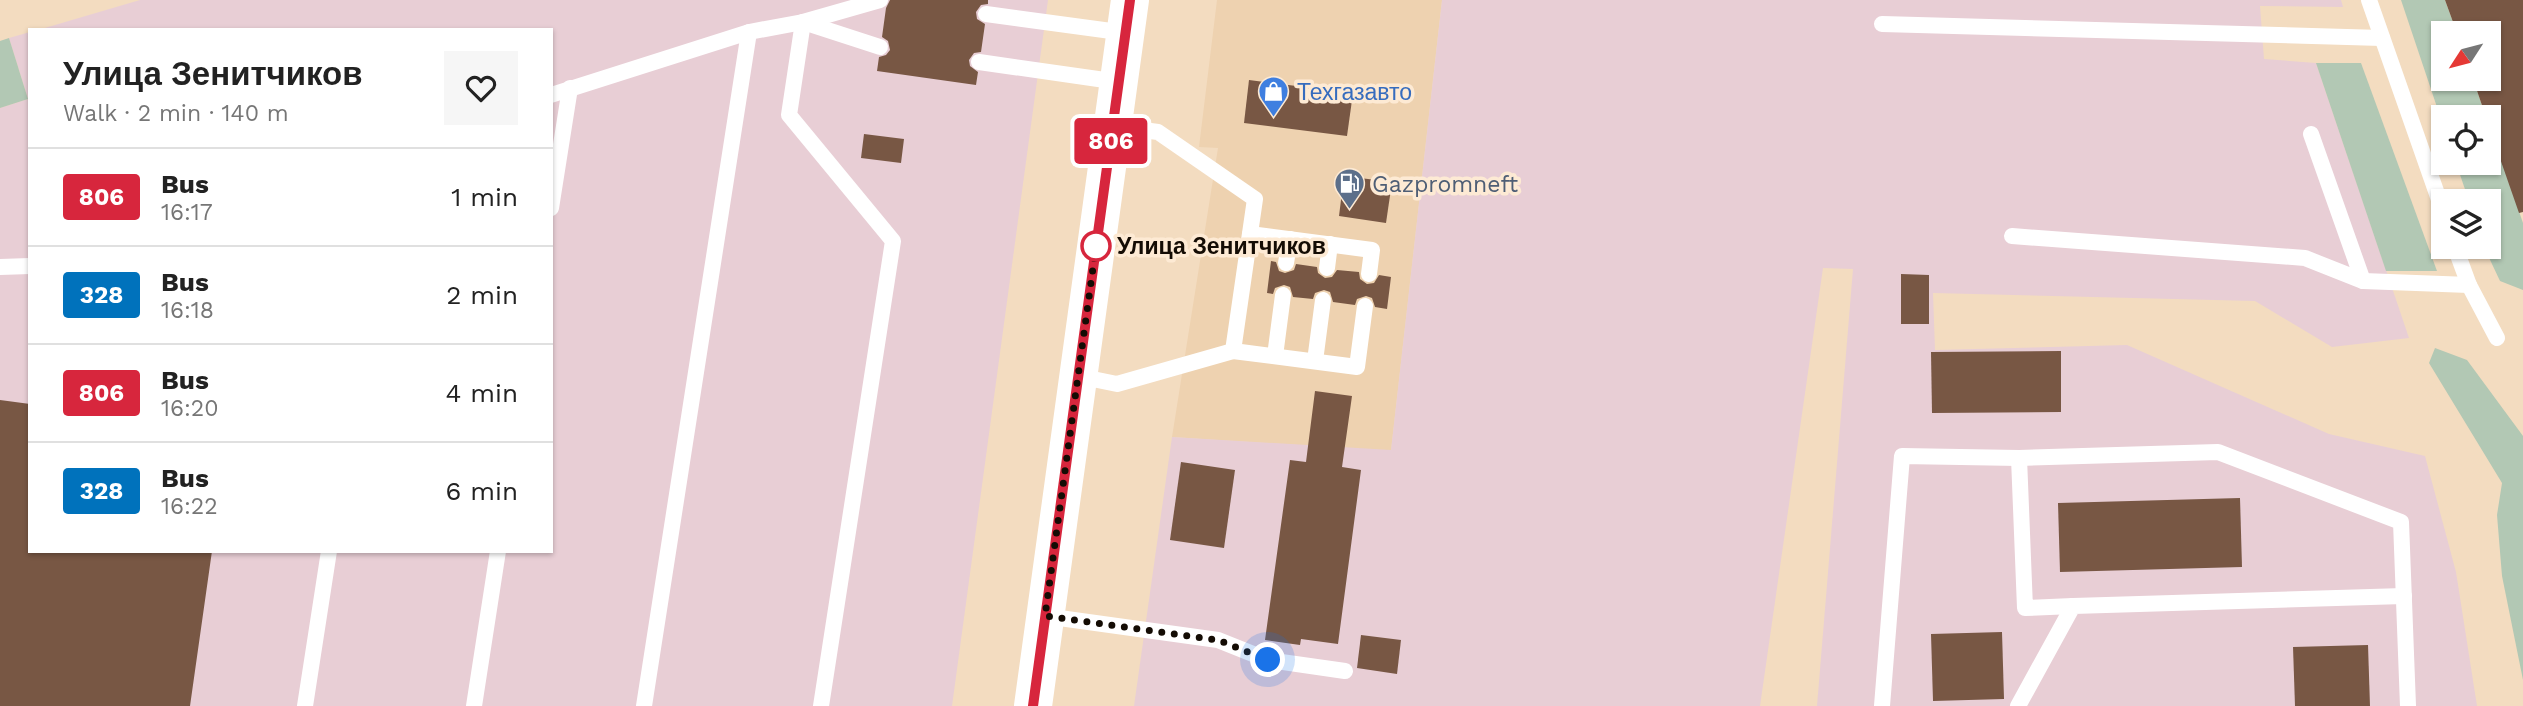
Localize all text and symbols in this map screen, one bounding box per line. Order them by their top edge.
north arrow [2431,21,2501,91]
map controls [2431,21,2501,259]
button: heart [444,51,518,125]
text: Улица Зенитчиков [63,54,363,93]
shop icon: Техгазавто [1257,75,1291,119]
place label: Техгазавто [1297,79,1412,106]
text: Walk · 2 min · 140 m [63,100,289,127]
button: locate [2431,105,2501,175]
line badge: 806 [1071,118,1151,164]
text: 806 [1088,127,1134,155]
fuel station icon: Gazpromneft [1332,167,1366,211]
text: Bus [161,169,209,199]
place label: Gazpromneft [1372,171,1518,198]
text: 1 min [451,182,518,212]
text: 806 [79,183,124,211]
button: layers [2431,189,2501,259]
text: 16:17 [161,199,213,226]
marker: Улица Зенитчиков [1081,231,1111,261]
place label: Улица Зенитчиков [1117,233,1326,260]
text: Bus [161,267,209,297]
text: 2 min [446,280,518,310]
text: 328 [80,281,123,309]
text: 16:18 [161,297,214,324]
text: Bus [161,365,209,395]
text: 4 min [445,378,518,408]
text: 806 [79,379,124,407]
text: 16:20 [161,395,218,422]
text: Bus [161,463,209,493]
text: 6 min [446,476,518,506]
text: 328 [80,477,123,505]
text: 16:22 [161,493,218,520]
your location [1250,642,1285,677]

